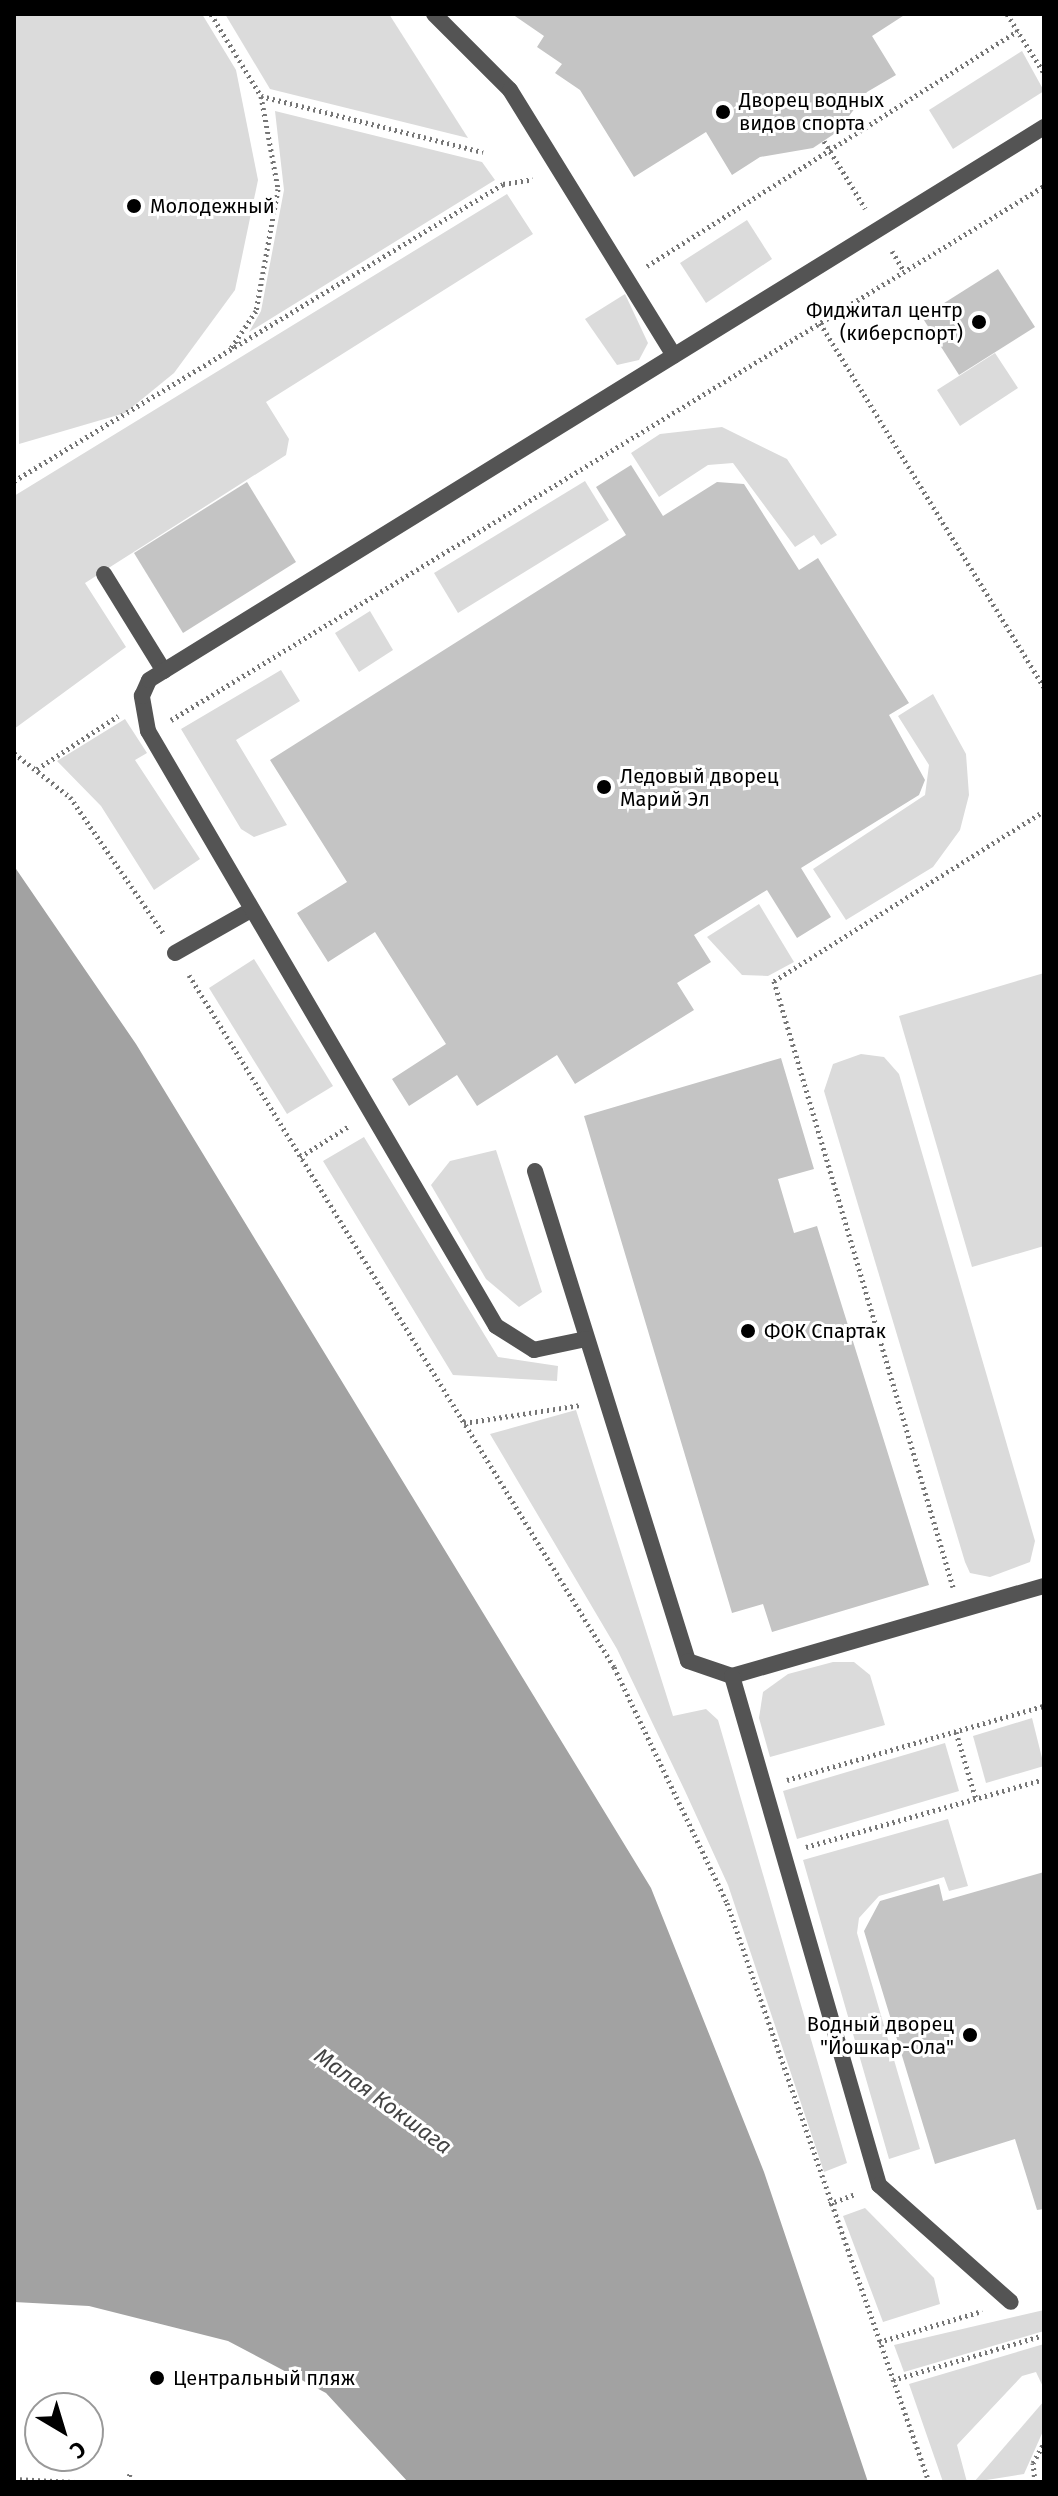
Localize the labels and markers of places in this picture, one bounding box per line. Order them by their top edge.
place label: Дворец водных видов спорта [739,88,884,135]
marker: Дворец водных видов спорта [714,103,732,121]
place label: Молодежный [150,194,275,218]
marker: Молодежный [125,197,143,215]
place label: Фиджитал центр (киберспорт) [806,298,963,345]
marker: Фиджитал центр (киберспорт) [970,313,988,331]
place label: Ледовый дворец Марий Эл [620,764,778,811]
marker: Ледовый дворец Марий Эл [595,778,613,796]
place label: ФОК Спартак [764,1319,886,1343]
marker: ФОК Спартак [739,1322,757,1340]
place label: Водный дворец "Йошкар-Ола" [807,2012,954,2059]
marker: Водный дворец "Йошкар-Ола" [961,2026,979,2044]
place label: Центральный пляж [173,2366,355,2390]
marker: Центральный пляж [148,2369,166,2387]

